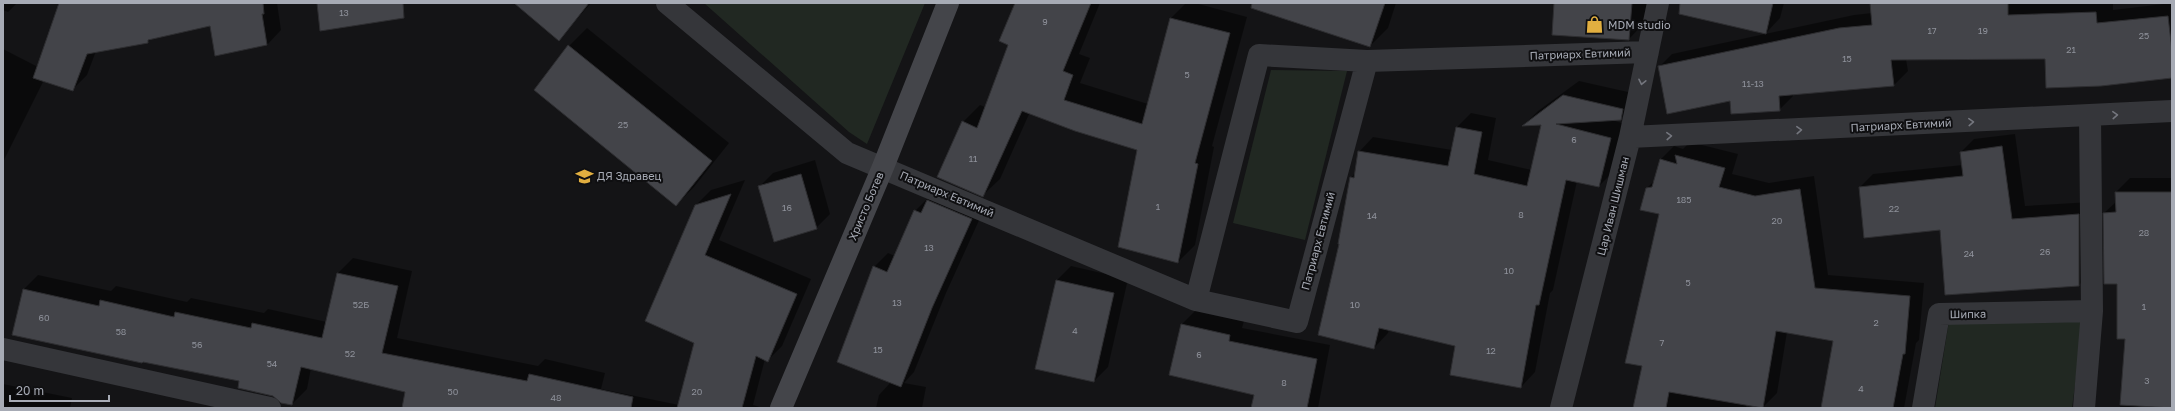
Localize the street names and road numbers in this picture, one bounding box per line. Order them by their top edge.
street label: Патриарх Евтимий [1529,45,1631,62]
street label: Патриарх Евтимий [1850,115,1952,134]
street label: Цар Иван Шишман [1594,155,1631,257]
street label: Патриарх Евтимий [898,168,996,219]
street label: Христо Ботев [845,170,886,242]
street label: Патриарх Евтимий [1298,190,1337,291]
street label: Шипка [1950,307,1986,320]

